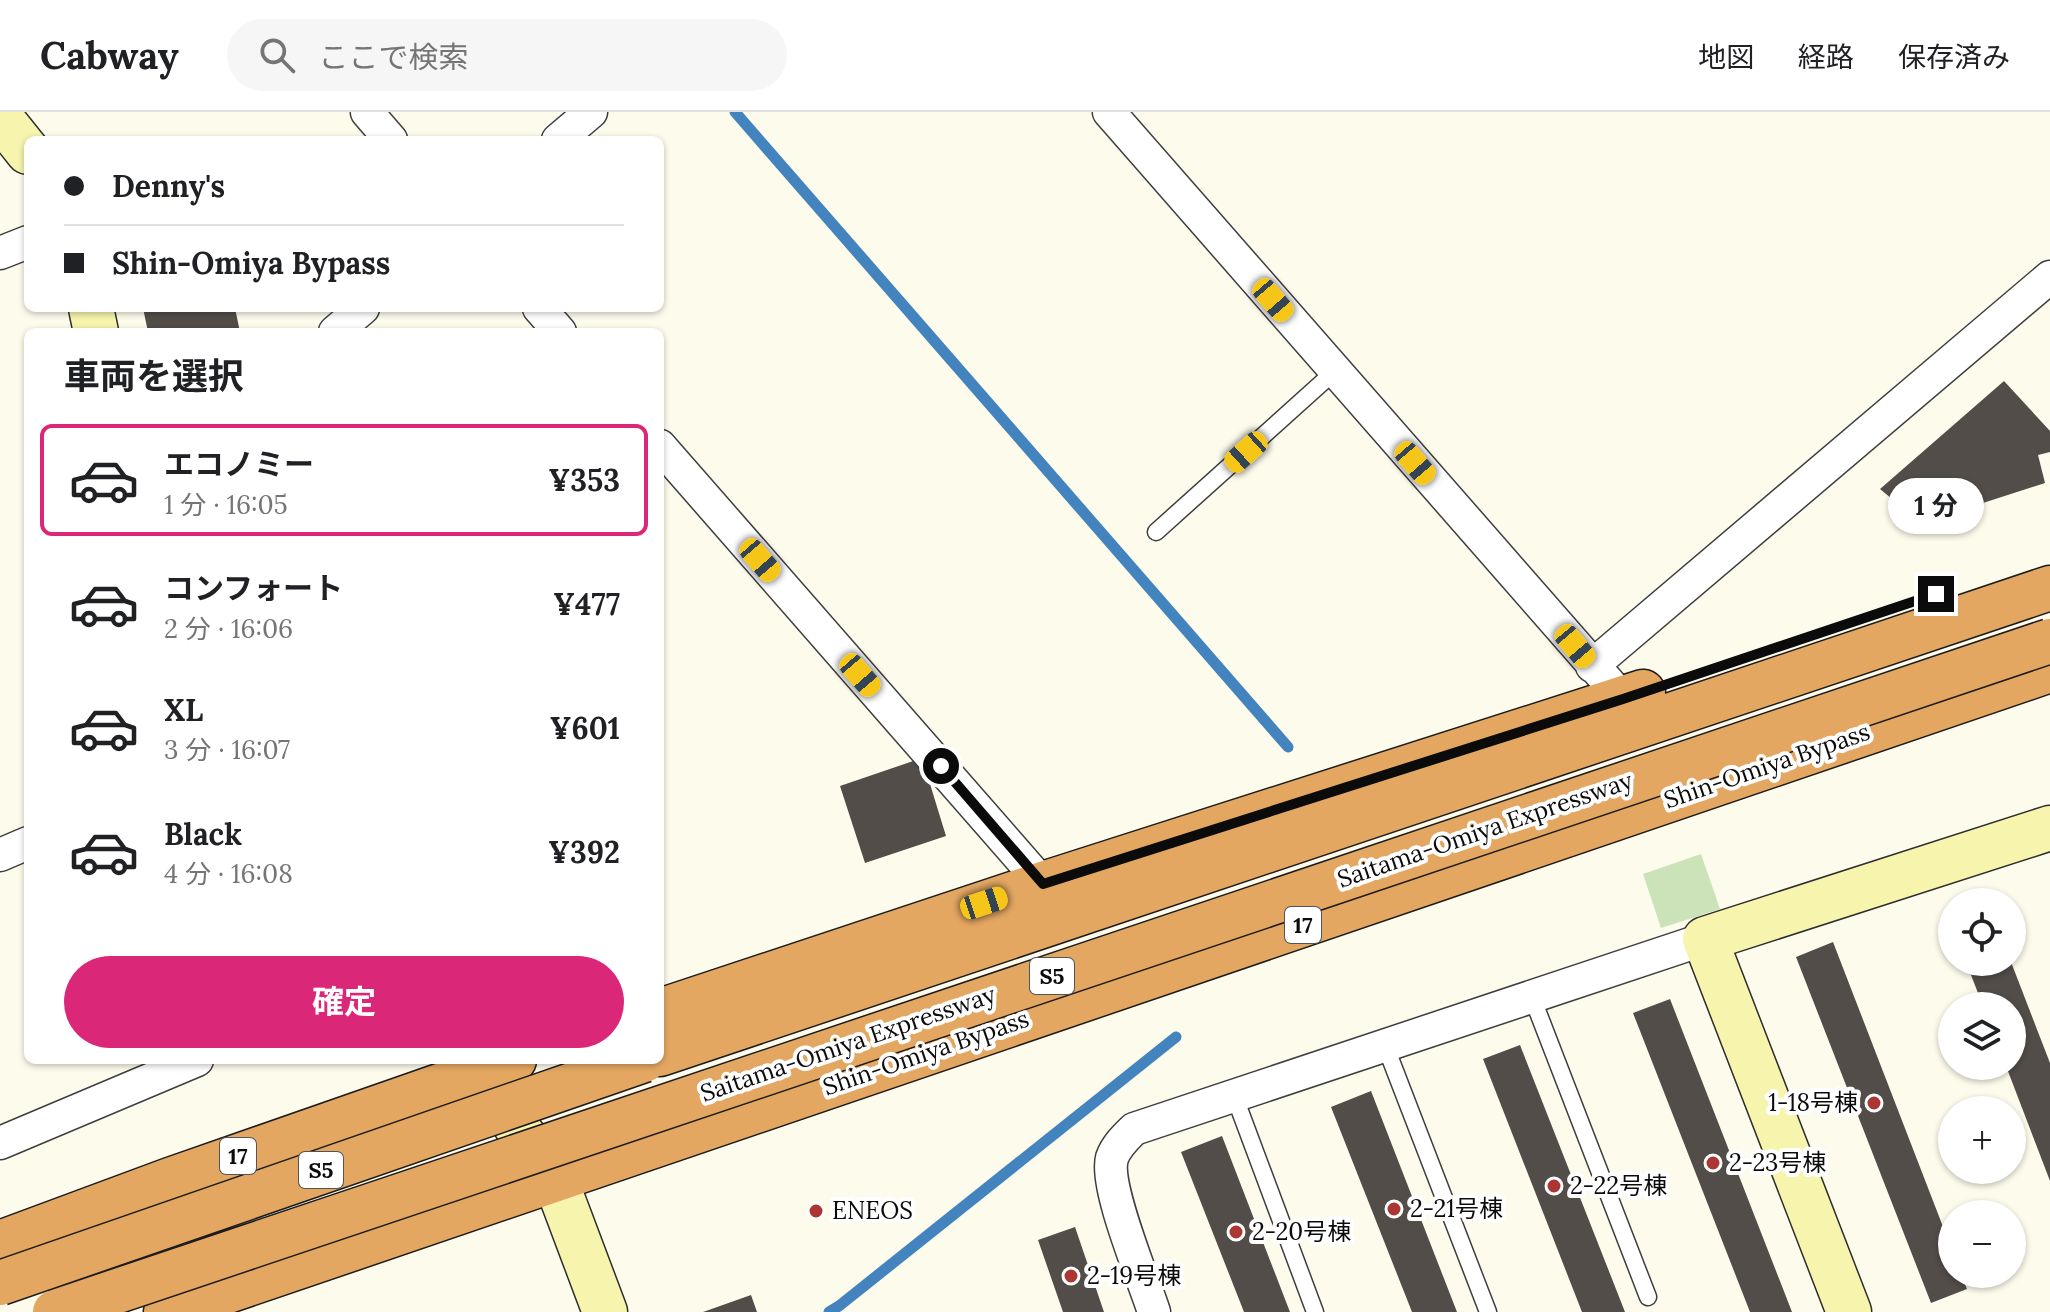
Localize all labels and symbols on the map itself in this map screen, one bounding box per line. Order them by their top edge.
car [1248,274,1298,326]
car [1220,427,1272,477]
car [1390,437,1440,489]
callout: 1 分 [1888,478,1984,534]
car [735,534,785,586]
route end [1918,576,1954,612]
car [1550,620,1600,672]
car [835,649,885,701]
street label: Shin-Omiya Bypass [1660,716,1874,815]
route start [923,748,959,784]
street label: Saitama-Omiya Expressway [1333,764,1637,895]
car [957,884,1011,922]
road number: 17 [1285,907,1321,943]
road number: S5 [1030,958,1074,994]
street label: Saitama-Omiya Expressway [696,978,1000,1109]
street label: Shin-Omiya Bypass [819,1003,1033,1102]
place label: 1-18号棟 [1768,1087,1858,1118]
marker: 1-18号棟 [1865,1094,1883,1112]
road number: 17 [220,1138,256,1174]
place label: 2-23号棟 [1729,1147,1826,1178]
road number: S5 [299,1152,343,1188]
marker: 2-23号棟 [1704,1154,1722,1172]
place label: 2-22号棟 [1570,1170,1667,1201]
marker: 2-22号棟 [1545,1177,1563,1195]
place label: 2-21号棟 [1410,1193,1503,1224]
place label: ENEOS [832,1195,913,1226]
marker: 2-21号棟 [1385,1200,1403,1218]
marker: ENEOS [807,1202,825,1220]
place label: 2-20号棟 [1252,1216,1351,1247]
marker: 2-20号棟 [1227,1223,1245,1241]
place label: 2-19号棟 [1087,1260,1181,1291]
marker: 2-19号棟 [1062,1267,1080,1285]

